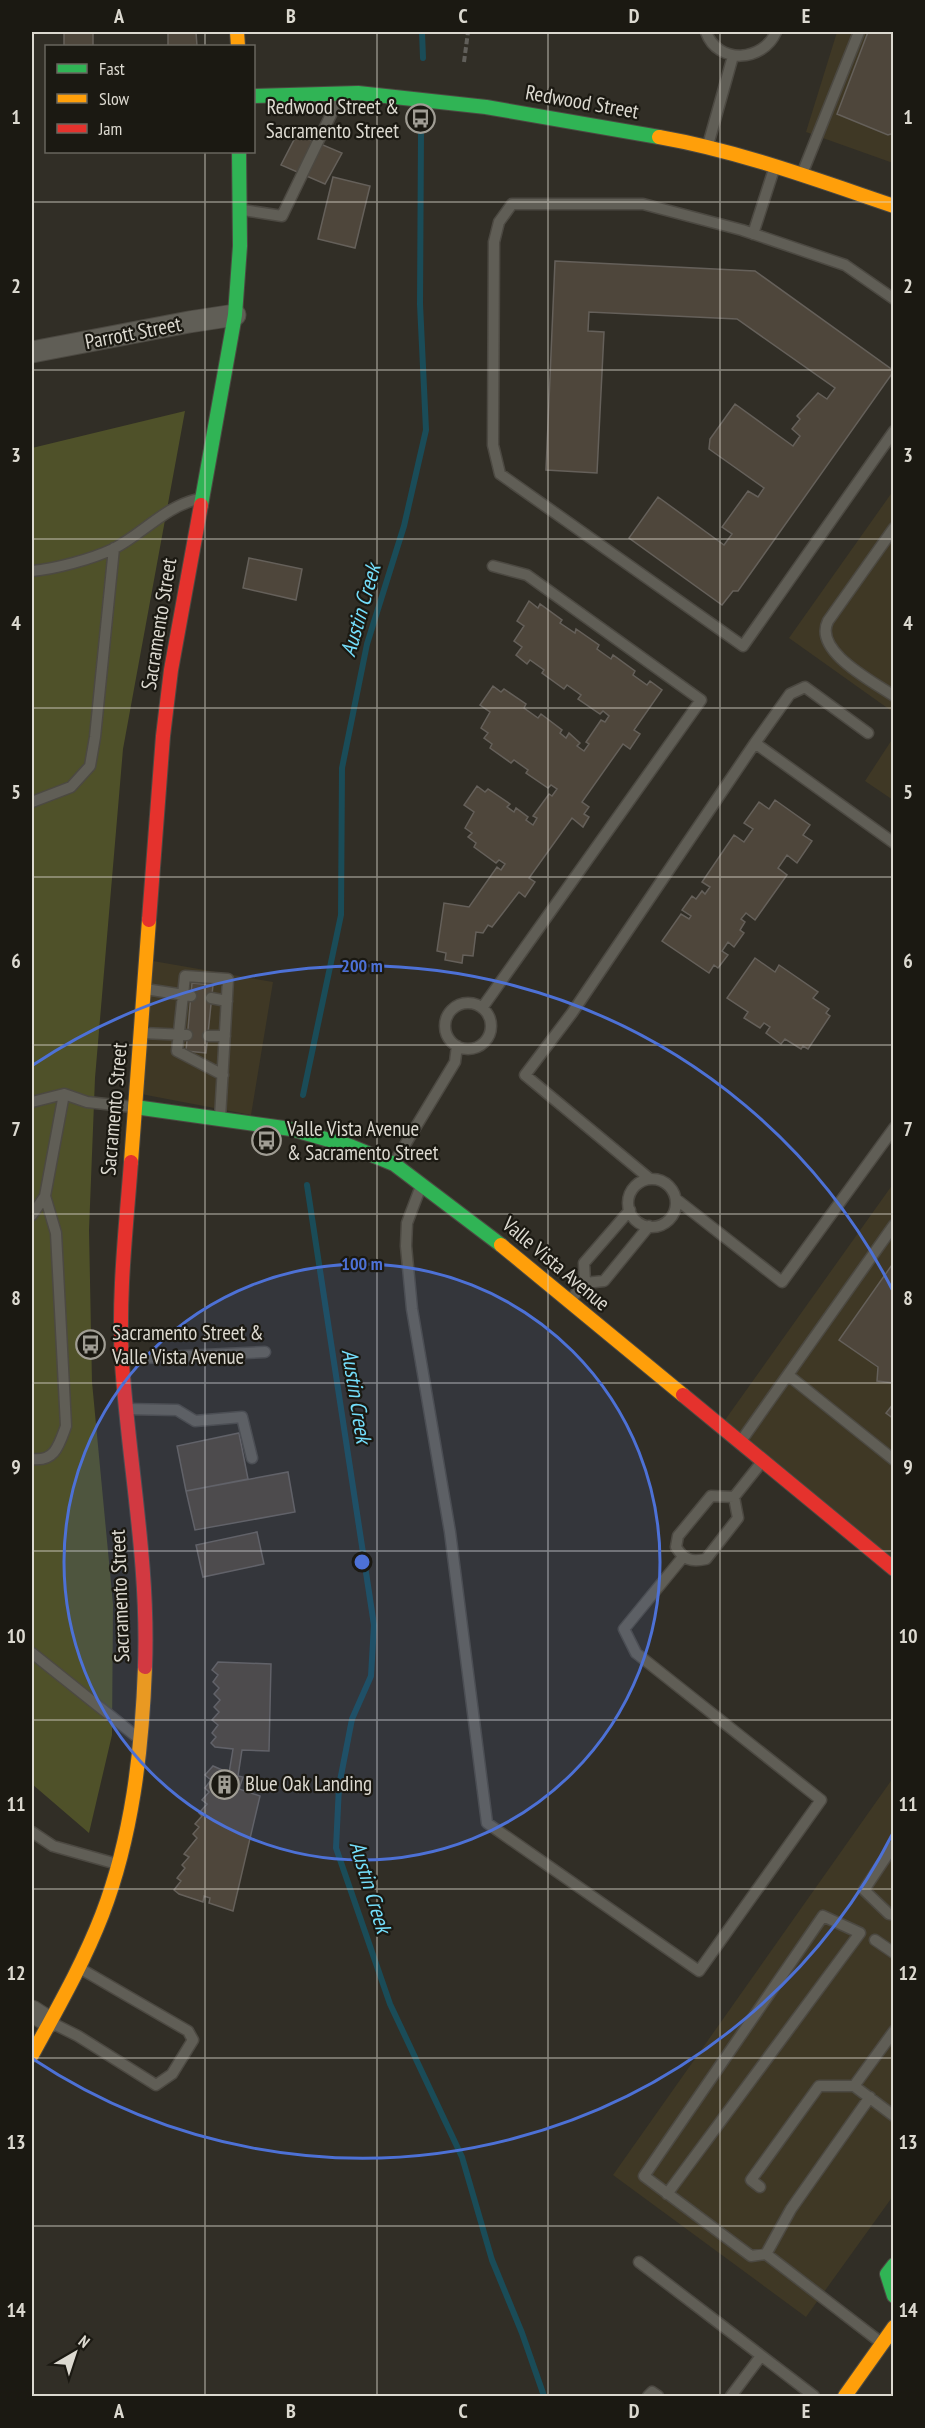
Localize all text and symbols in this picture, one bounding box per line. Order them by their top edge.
text: A [113,3,125,29]
text: B [286,3,296,29]
text: C [458,3,468,29]
text: D [629,3,640,29]
text: E [802,3,810,29]
legend [45,45,255,153]
text: Fast [99,57,125,80]
street label: Redwood Street [523,78,641,125]
text: Slow [99,87,130,110]
place label: Redwood Street & Sacramento Street [266,93,399,144]
bus stop icon: Redwood Street & Sacramento Street [404,103,436,135]
text: 1 [11,104,21,130]
text: 1 [903,104,913,130]
text: Jam [98,117,122,140]
text: 2 [11,273,21,299]
text: 2 [903,273,913,299]
street label: Parrott Street [83,310,183,355]
text: 3 [11,442,21,468]
text: 3 [903,442,913,468]
street label: Sacramento Street [135,556,182,692]
water label: Austin Creek [333,558,387,659]
text: 4 [11,610,21,636]
text: 4 [903,610,913,636]
text: 5 [11,779,21,805]
text: 5 [903,779,913,805]
text: 6 [11,948,21,974]
text: 6 [903,948,913,974]
text: 200 m [341,954,383,977]
street label: Sacramento Street [94,1041,133,1176]
place label: Valle Vista Avenue & Sacramento Street [286,1115,439,1166]
text: 7 [11,1116,21,1142]
text: 7 [903,1116,913,1142]
bus stop icon: Valle Vista Avenue & Sacramento Street [250,1125,282,1157]
street label: Valle Vista Avenue [496,1210,616,1316]
text: 100 m [341,1252,383,1275]
text: 8 [11,1285,21,1311]
text: 8 [903,1285,913,1311]
place label: Sacramento Street & Valle Vista Avenue [111,1319,263,1370]
bus stop icon: Sacramento Street & Valle Vista Avenue [75,1329,107,1361]
water label: Austin Creek [336,1347,379,1447]
text: 9 [11,1454,21,1480]
text: 9 [903,1454,913,1480]
street label: Sacramento Street [104,1529,135,1663]
centre of rings [352,1552,372,1572]
text: 10 [6,1623,26,1649]
text: 10 [898,1623,918,1649]
building icon: Blue Oak Landing [208,1768,240,1800]
place label: Blue Oak Landing [245,1770,372,1797]
text: 11 [6,1791,26,1817]
text: 11 [898,1791,918,1817]
water label: Austin Creek [344,1838,399,1939]
text: 12 [6,1960,26,1986]
text: 12 [898,1960,918,1986]
text: 13 [6,2129,26,2155]
text: 13 [898,2129,918,2155]
text: 14 [6,2297,26,2323]
text: 14 [898,2297,918,2323]
north arrow [45,2323,105,2383]
text: N [75,2331,94,2352]
text: A [113,2398,125,2424]
text: B [286,2398,296,2424]
text: C [458,2398,468,2424]
text: D [629,2398,640,2424]
text: E [802,2398,810,2424]

